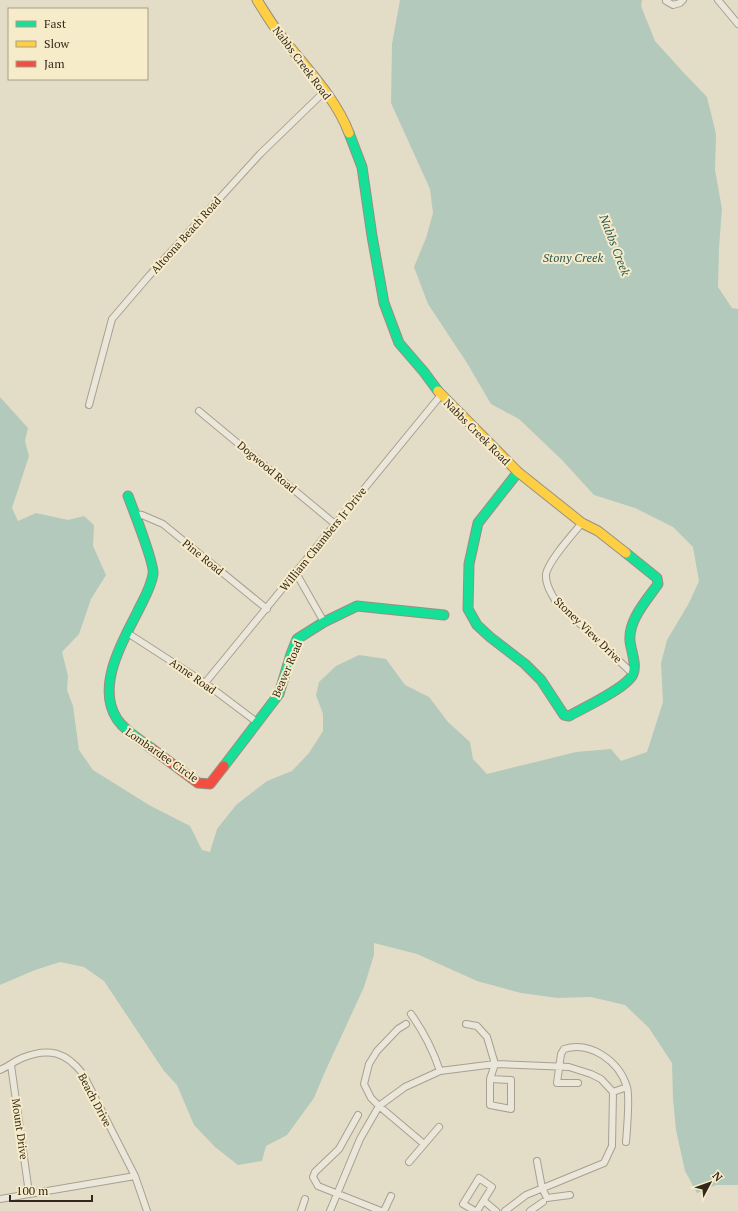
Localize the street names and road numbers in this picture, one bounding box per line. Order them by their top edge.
street label: Nabbs Creek Road [270,24,334,102]
street label: Altoona Beach Road [148,194,224,276]
street label: Nabbs Creek Road [441,396,513,468]
street label: Dogwood Road [235,438,299,496]
street label: William Chambers Jr Drive [277,484,370,594]
street label: Pine Road [179,536,227,578]
street label: Stoney View Drive [551,594,625,666]
street label: Beaver Road [269,639,305,699]
street label: Anne Road [167,655,219,697]
street label: Lombardee Circle [123,725,202,786]
street label: Beach Drive [75,1071,115,1129]
street label: Mount Drive [9,1098,31,1161]

